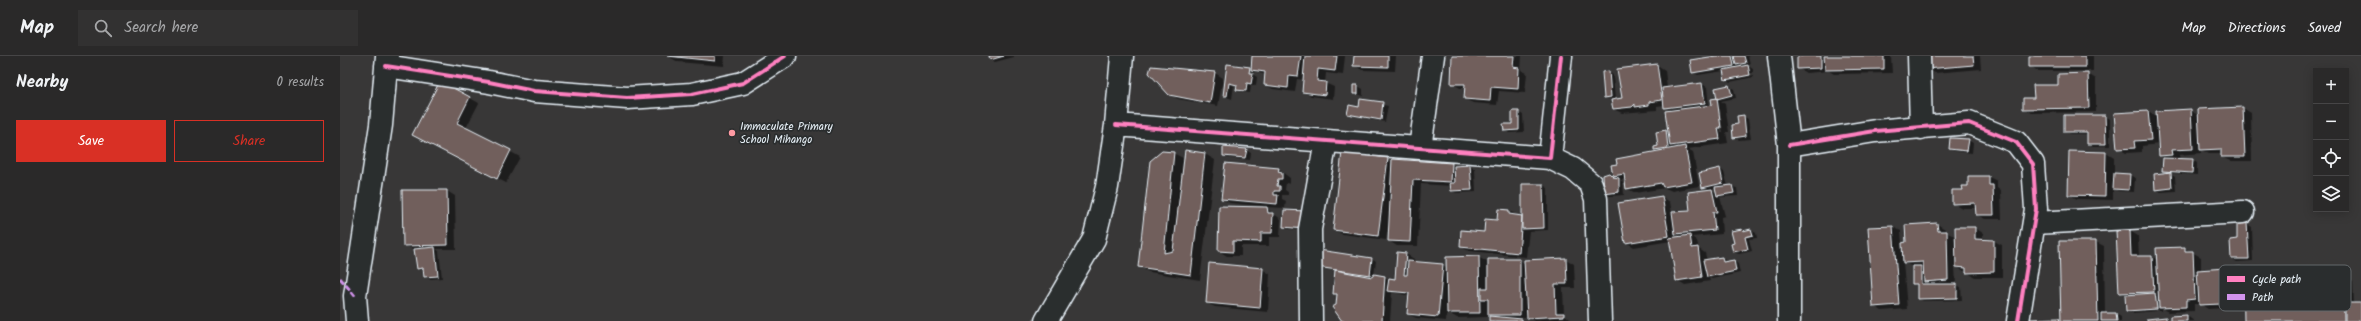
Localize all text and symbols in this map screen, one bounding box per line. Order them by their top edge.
search box [78,10,358,46]
text: Map [20,13,54,43]
text: Search here [124,16,198,40]
icon: search [92,17,114,39]
text: Map [2181,17,2206,39]
text: Directions [2228,17,2286,39]
text: Saved [2308,17,2341,39]
map controls [2313,68,2349,212]
button: + [2313,68,2349,104]
text: Nearby [16,69,68,96]
text: 0 results [277,72,324,93]
button: − [2313,104,2349,140]
place label: Immaculate Primary School Mihango [740,118,834,149]
button: Save [16,120,166,162]
button: Share [174,120,324,162]
marker: Immaculate Primary School Mihango [727,128,737,138]
button: locate [2313,140,2349,176]
button: layers [2313,176,2349,212]
legend [2219,265,2351,311]
text: Cycle path [2252,271,2301,289]
text: Path [2252,289,2273,307]

